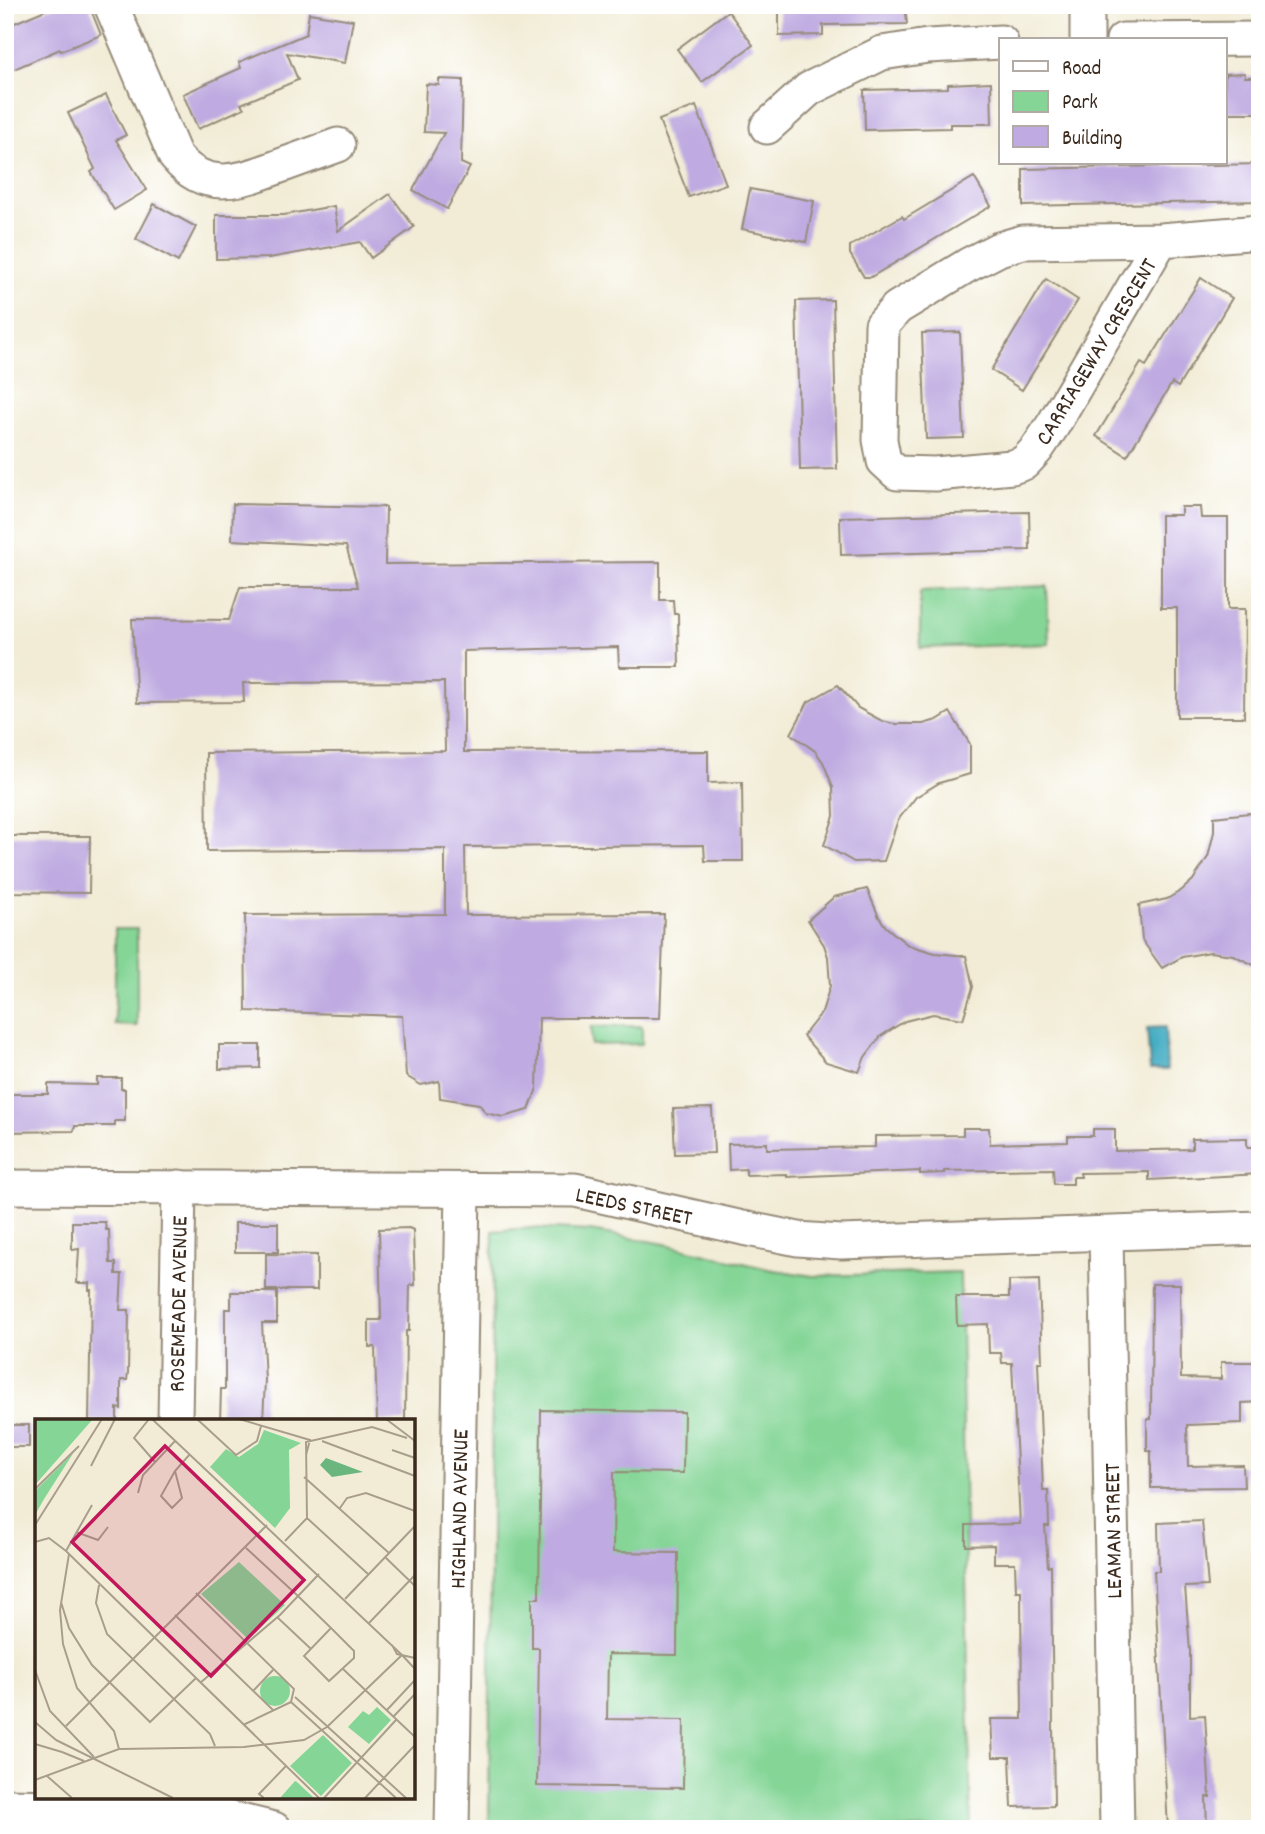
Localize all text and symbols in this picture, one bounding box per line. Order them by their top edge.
legend [999,38,1226,164]
text: Road [1062,55,1101,85]
text: Park [1062,89,1098,119]
text: Building [1062,125,1122,155]
street label: CARRIAGEWAY CRESCENT [1029,253,1167,453]
street label: LEEDS STREET [572,1180,695,1237]
street label: ROSEMEADE AVENUE [162,1215,199,1392]
inset map [35,1419,415,1799]
street label: HIGHLAND AVENUE [444,1428,479,1589]
street label: LEAMAN STREET [1098,1463,1133,1599]

